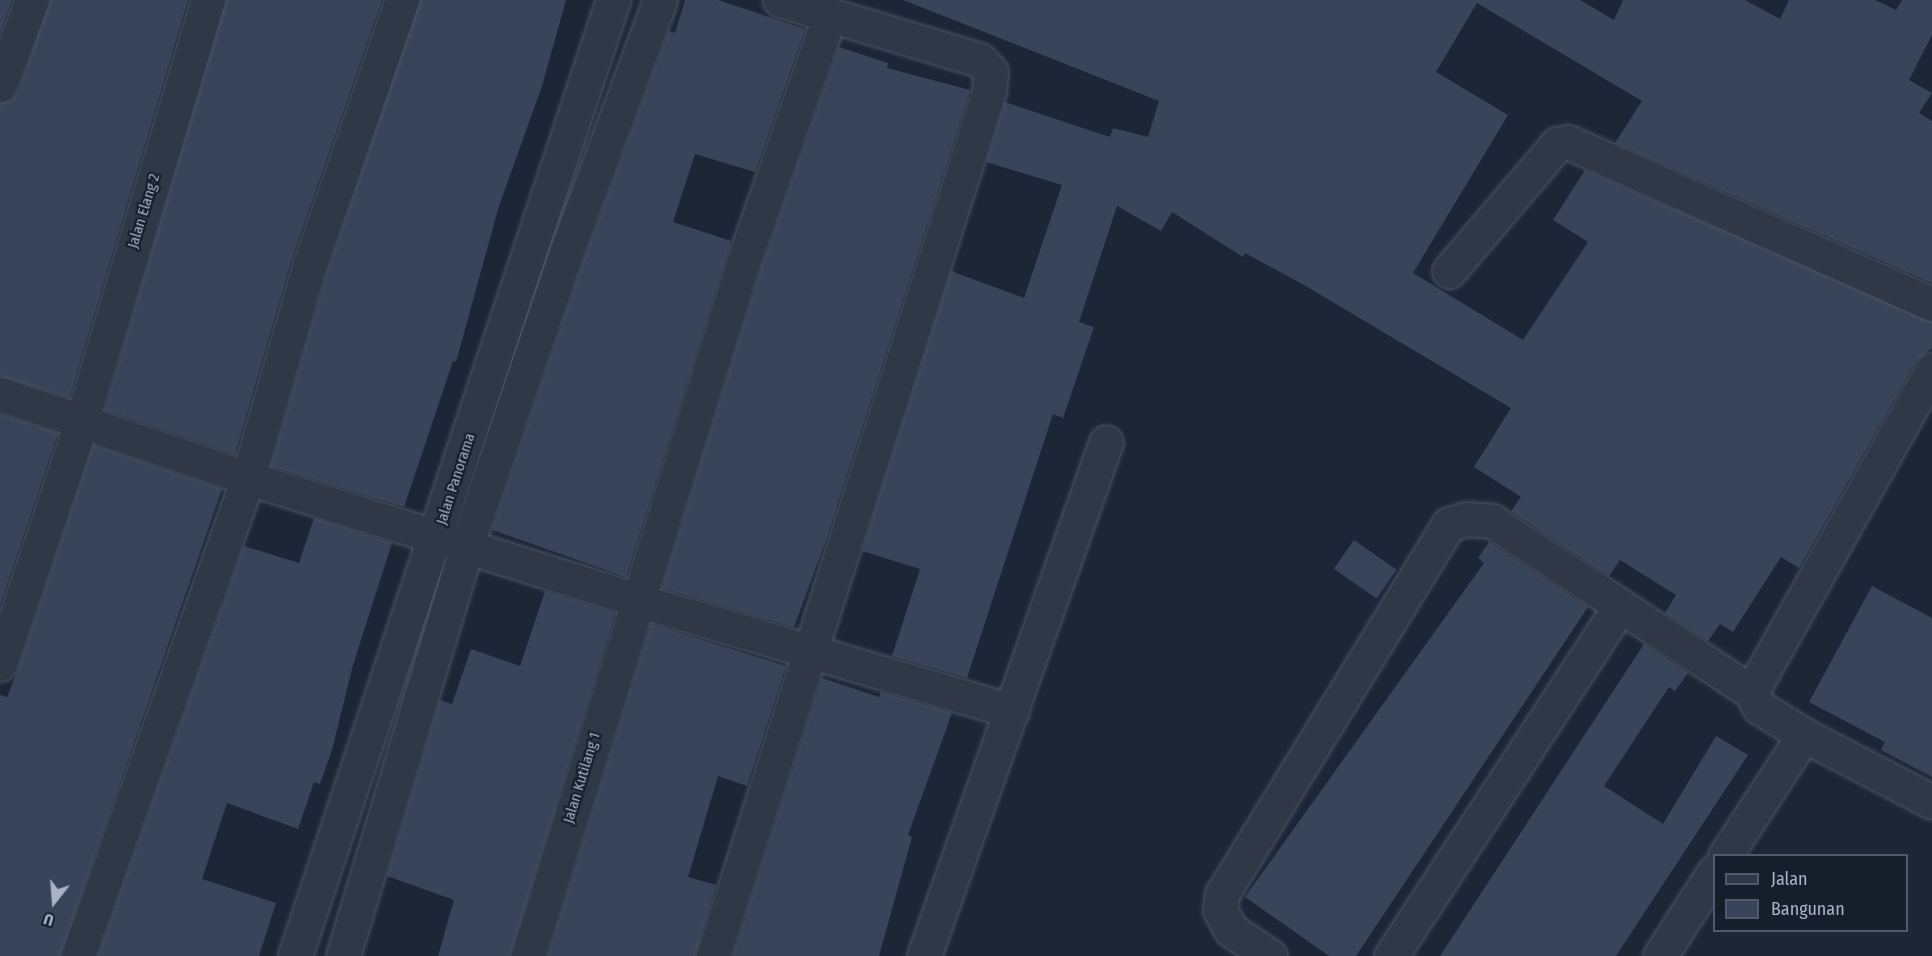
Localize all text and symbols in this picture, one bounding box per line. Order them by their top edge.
street label: Jalan Elang 2 [124,171,164,251]
street label: Jalan Panorama [433,431,479,527]
street label: Jalan Kutilang 1 [560,730,604,826]
legend [1713,854,1908,932]
text: Jalan [1771,868,1808,890]
north arrow [24,872,84,932]
text: Bangunan [1771,898,1845,920]
text: U [41,909,56,930]

